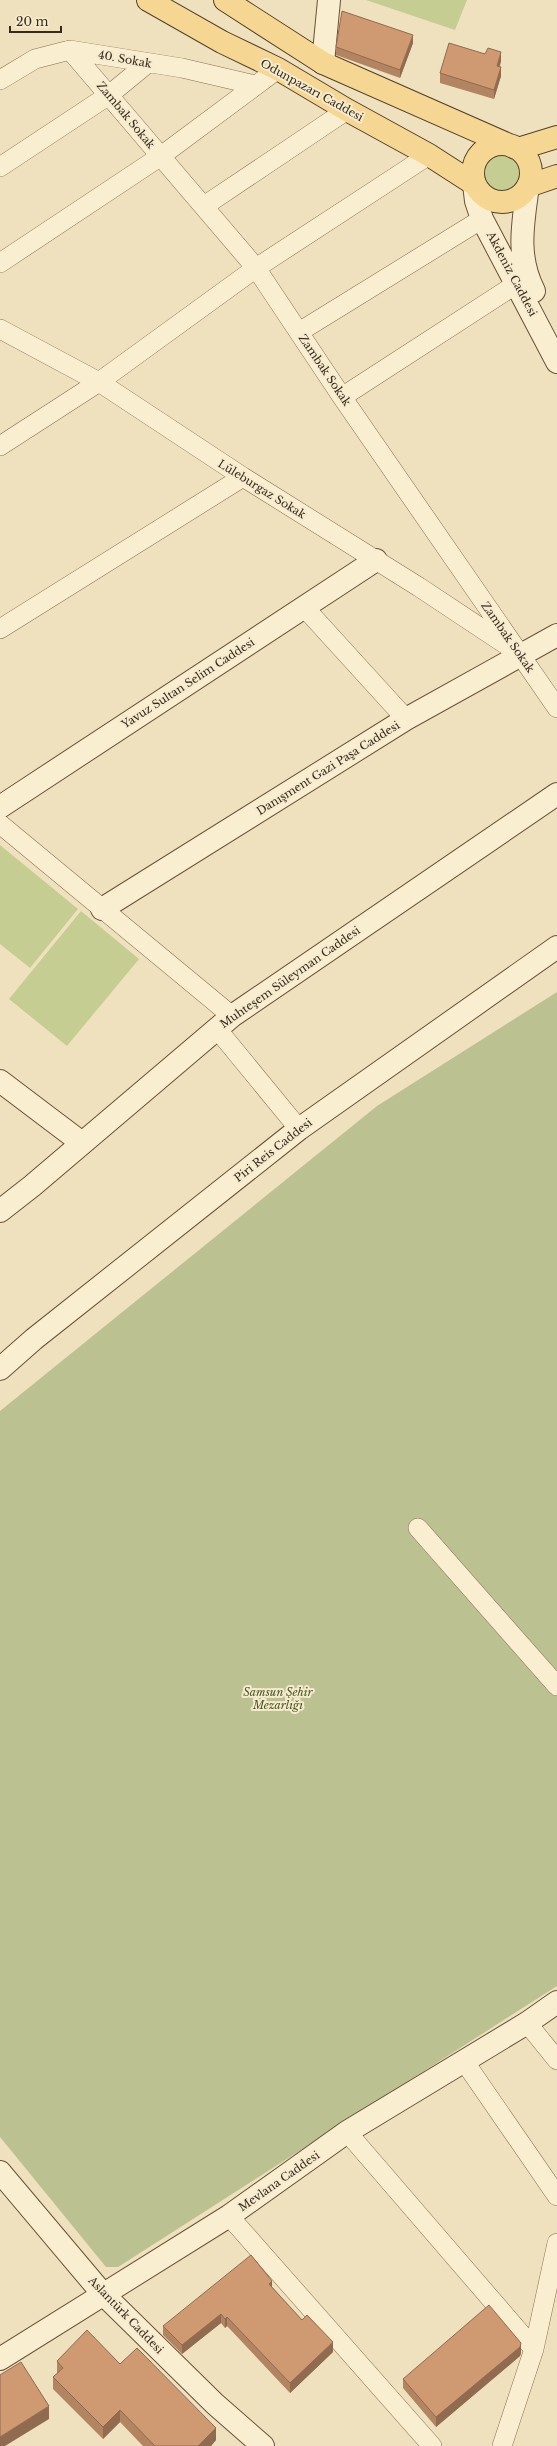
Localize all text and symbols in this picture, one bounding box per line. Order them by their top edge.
scale bar [10,8,61,34]
text: 20 m [16,14,48,29]
street label: 40. Sokak [97,47,153,71]
street label: Odunpazarı Caddesi [258,56,366,124]
street label: Zambak Sokak [94,79,158,152]
street label: Akdeniz Caddesi [483,228,540,319]
street label: Zambak Sokak [296,332,354,409]
street label: Lüleburgaz Sokak [215,456,309,522]
street label: Zambak Sokak [478,599,538,675]
street label: Yavuz Sultan Selim Caddesi [118,635,257,732]
street label: Danışment Gazi Paşa Caddesi [254,718,402,818]
street label: Muhteşem Süleyman Caddesi [217,923,363,1031]
street label: Piri Reis Caddesi [231,1115,315,1185]
park label: Samsun Şehir Mezarlığı [243,1685,314,1712]
street label: Mevlana Caddesi [236,2148,322,2214]
street label: Aslantürk Caddesi [85,2273,167,2357]

